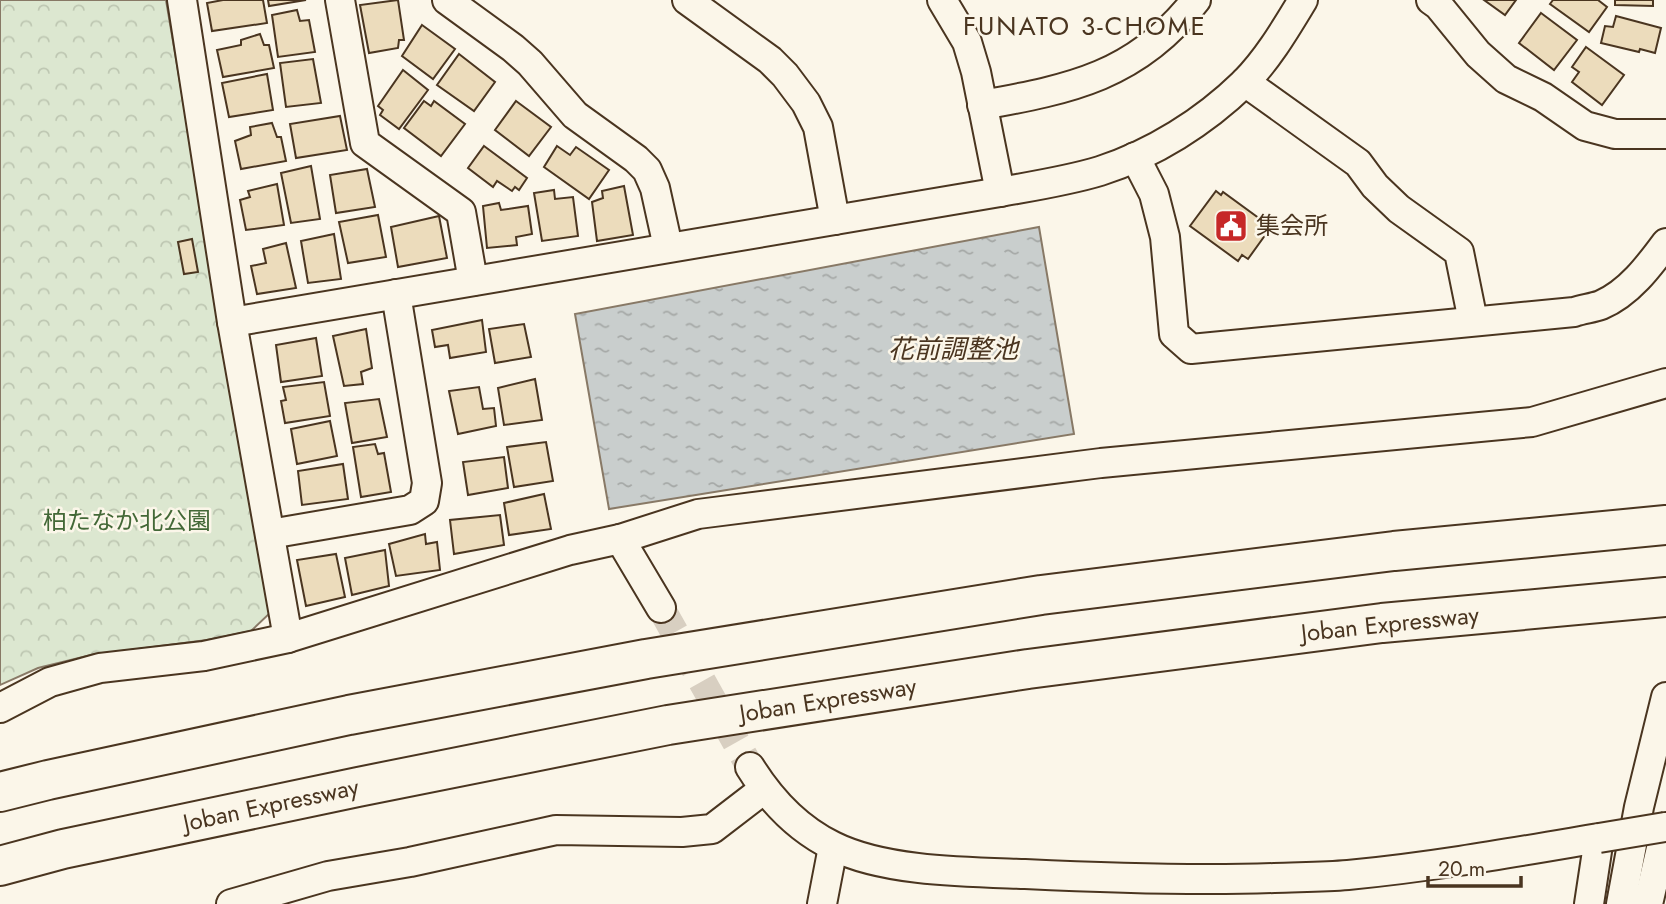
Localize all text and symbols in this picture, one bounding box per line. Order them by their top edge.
district label: FUNATO 3-CHOME [963,7,1207,45]
public building icon: 集会所 [1212,207,1250,245]
place label: 集会所 [1256,208,1328,243]
water label: 花前調整池 [888,330,1021,368]
park label: 柏たなか北公園 [43,503,211,538]
street label: Joban Expressway [1296,597,1481,651]
street label: Joban Expressway [734,668,919,731]
street label: Joban Expressway [177,769,362,841]
scale bar [1428,844,1521,888]
text: 20 m [1438,854,1485,884]

